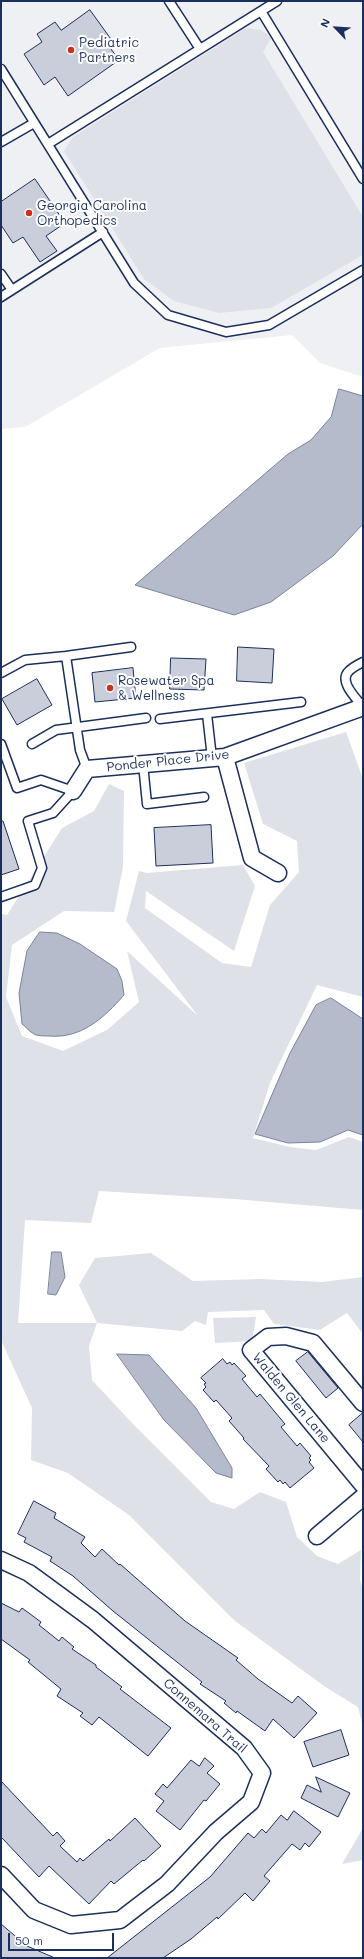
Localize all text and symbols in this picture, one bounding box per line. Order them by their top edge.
north arrow [316,8,356,48]
text: N [316,16,333,30]
place label: Pediatric Partners [79,35,139,66]
marker: Pediatric Partners [66,45,76,55]
place label: Georgia Carolina Orthopedics [37,198,147,229]
marker: Georgia Carolina Orthopedics [24,208,34,218]
place label: Rosewater Spa & Wellness [118,673,214,704]
marker: Rosewater Spa & Wellness [105,683,115,693]
street label: Ponder Place Drive [106,747,230,775]
street label: Walden Glen Lane [249,1350,333,1446]
street label: Connemara Trail [160,1675,250,1757]
scale bar [10,1925,116,1951]
text: 50 m [15,1932,43,1948]

